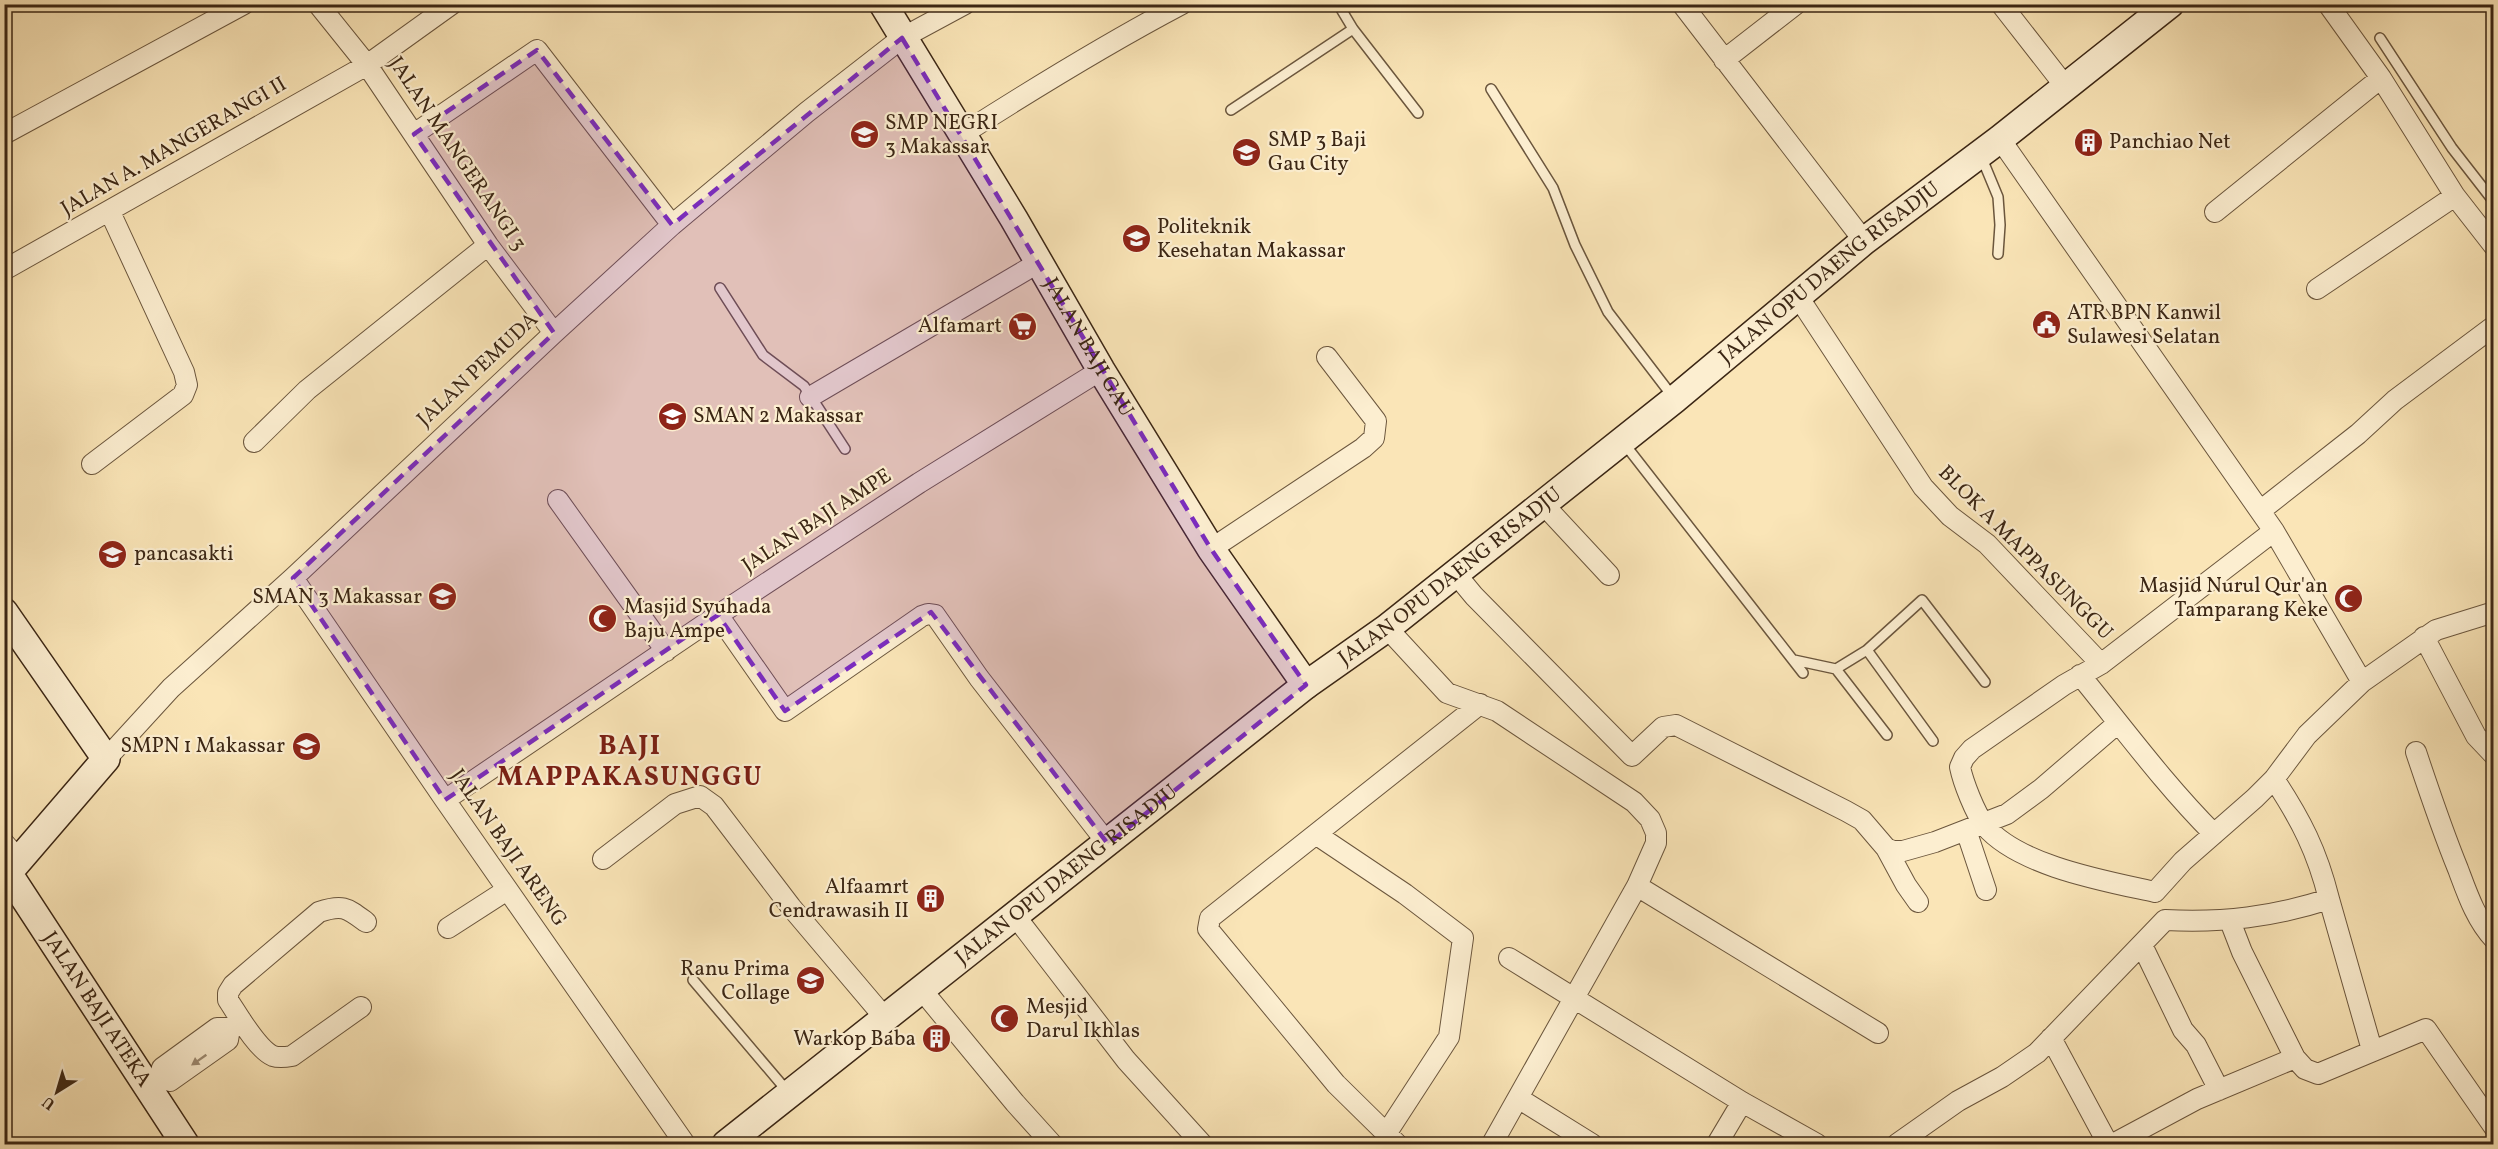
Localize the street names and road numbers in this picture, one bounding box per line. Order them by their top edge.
street label: JALAN MANGERANGI 3 [381,51,533,257]
street label: JALAN A. MANGERANGI II [56,70,292,224]
street label: JALAN OPU DAENG RISADJU [1713,175,1946,371]
street label: JALAN BAJI GAU [1036,272,1141,422]
street label: JALAN PEMUDA [411,306,545,434]
street label: BLOK A MAPPASUNGGU [1931,459,2119,647]
street label: JALAN BAJI AMPE [737,462,897,580]
street label: JALAN OPU DAENG RISADJU [1332,480,1568,673]
street label: JALAN BAJI ARENG [443,763,573,933]
street label: JALAN OPU DAENG RISADJU [949,778,1184,972]
street label: JALAN BAJI ATEKA [35,926,159,1093]

